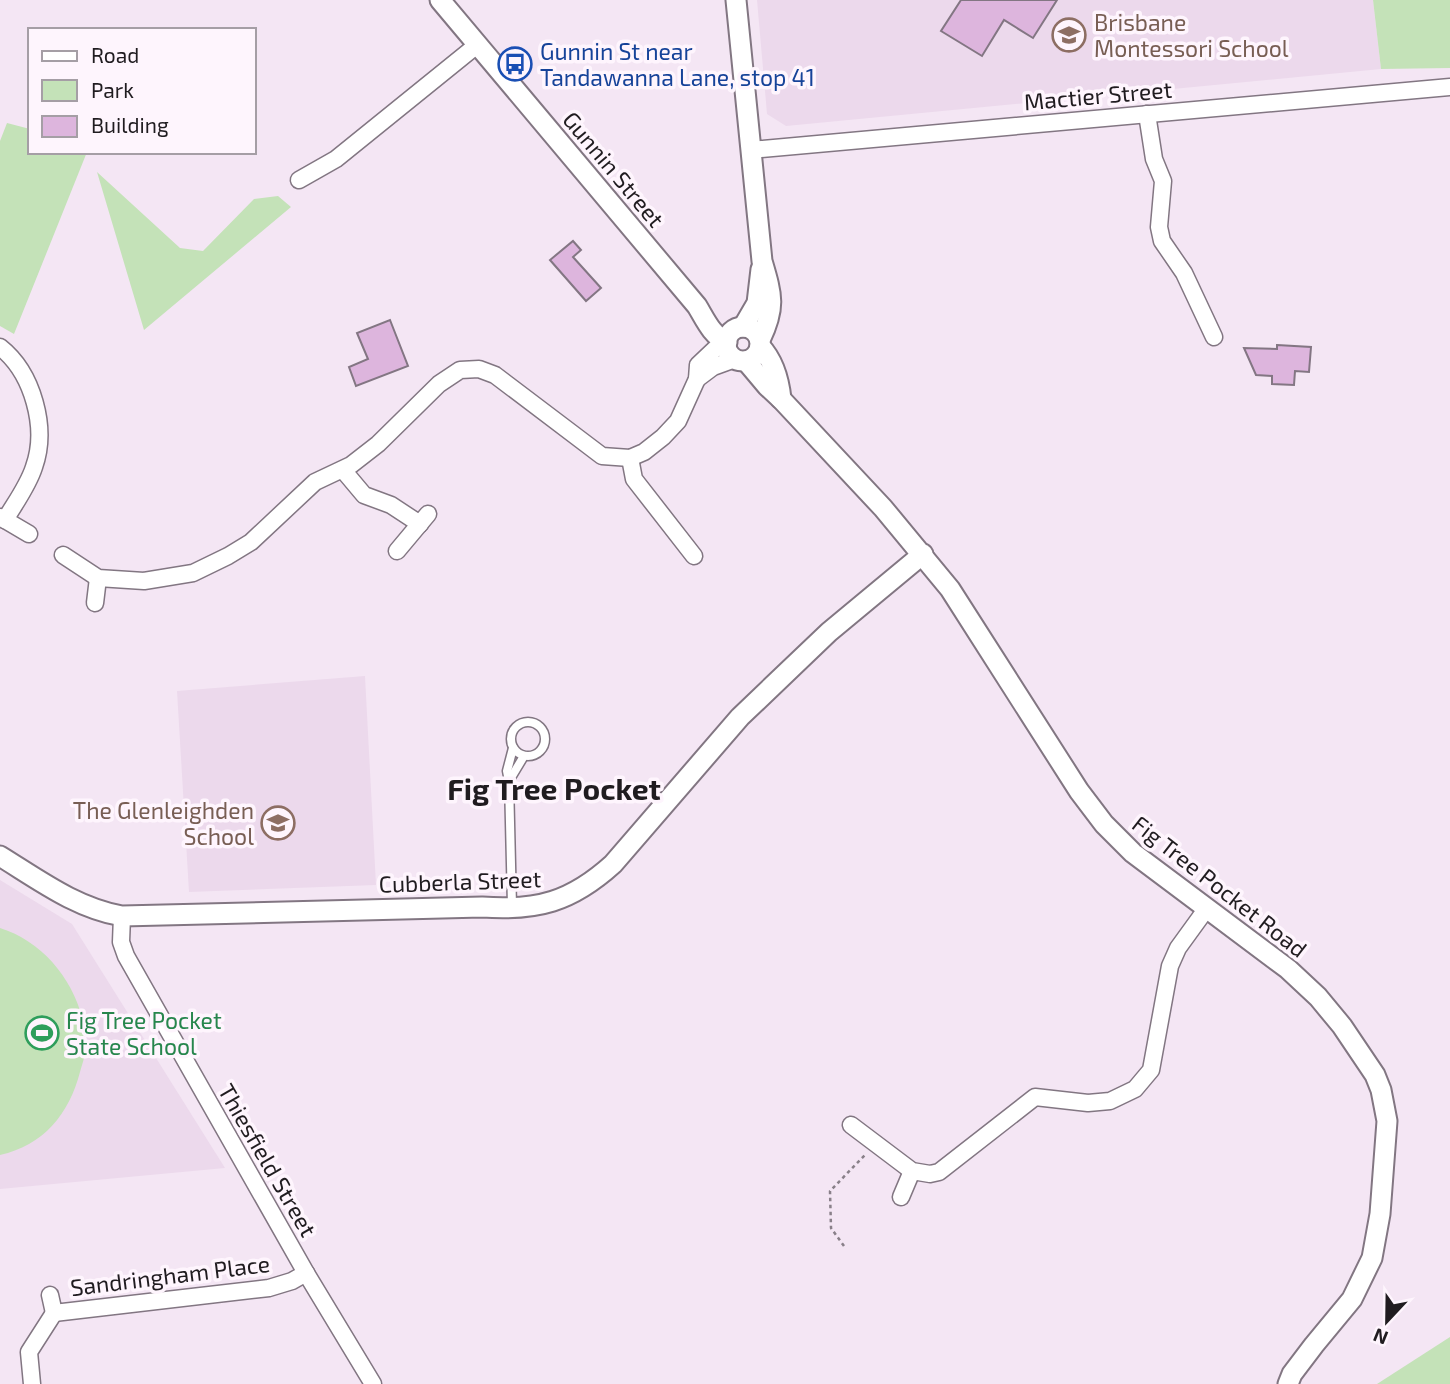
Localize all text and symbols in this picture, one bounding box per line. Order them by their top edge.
place label: Brisbane Montessori School [1094,8,1289,62]
school or university icon: Brisbane Montessori School [1050,16,1088,54]
legend [28,28,256,154]
place label: Gunnin St near Tandawanna Lane, stop 41 [540,37,815,91]
text: Road [91,42,139,67]
bus stop icon: Gunnin St near Tandawanna Lane, stop 41 [496,45,534,83]
street label: Mactier Street [1023,75,1173,115]
text: Park [91,77,134,102]
street label: Gunnin Street [558,105,671,233]
text: Building [91,112,169,137]
district label: Fig Tree Pocket [447,770,661,806]
place label: The Glenleighden School [73,796,254,850]
school or university icon: The Glenleighden School [259,804,297,842]
street label: Fig Tree Pocket Road [1127,809,1313,963]
street label: Cubberla Street [378,864,542,898]
place label: Fig Tree Pocket State School [66,1006,222,1060]
sports icon: Fig Tree Pocket State School [23,1014,61,1052]
street label: Thiesfield Street [213,1079,323,1242]
street label: Sandringham Place [69,1249,271,1301]
north arrow [1352,1286,1422,1356]
text: N [1370,1324,1391,1350]

